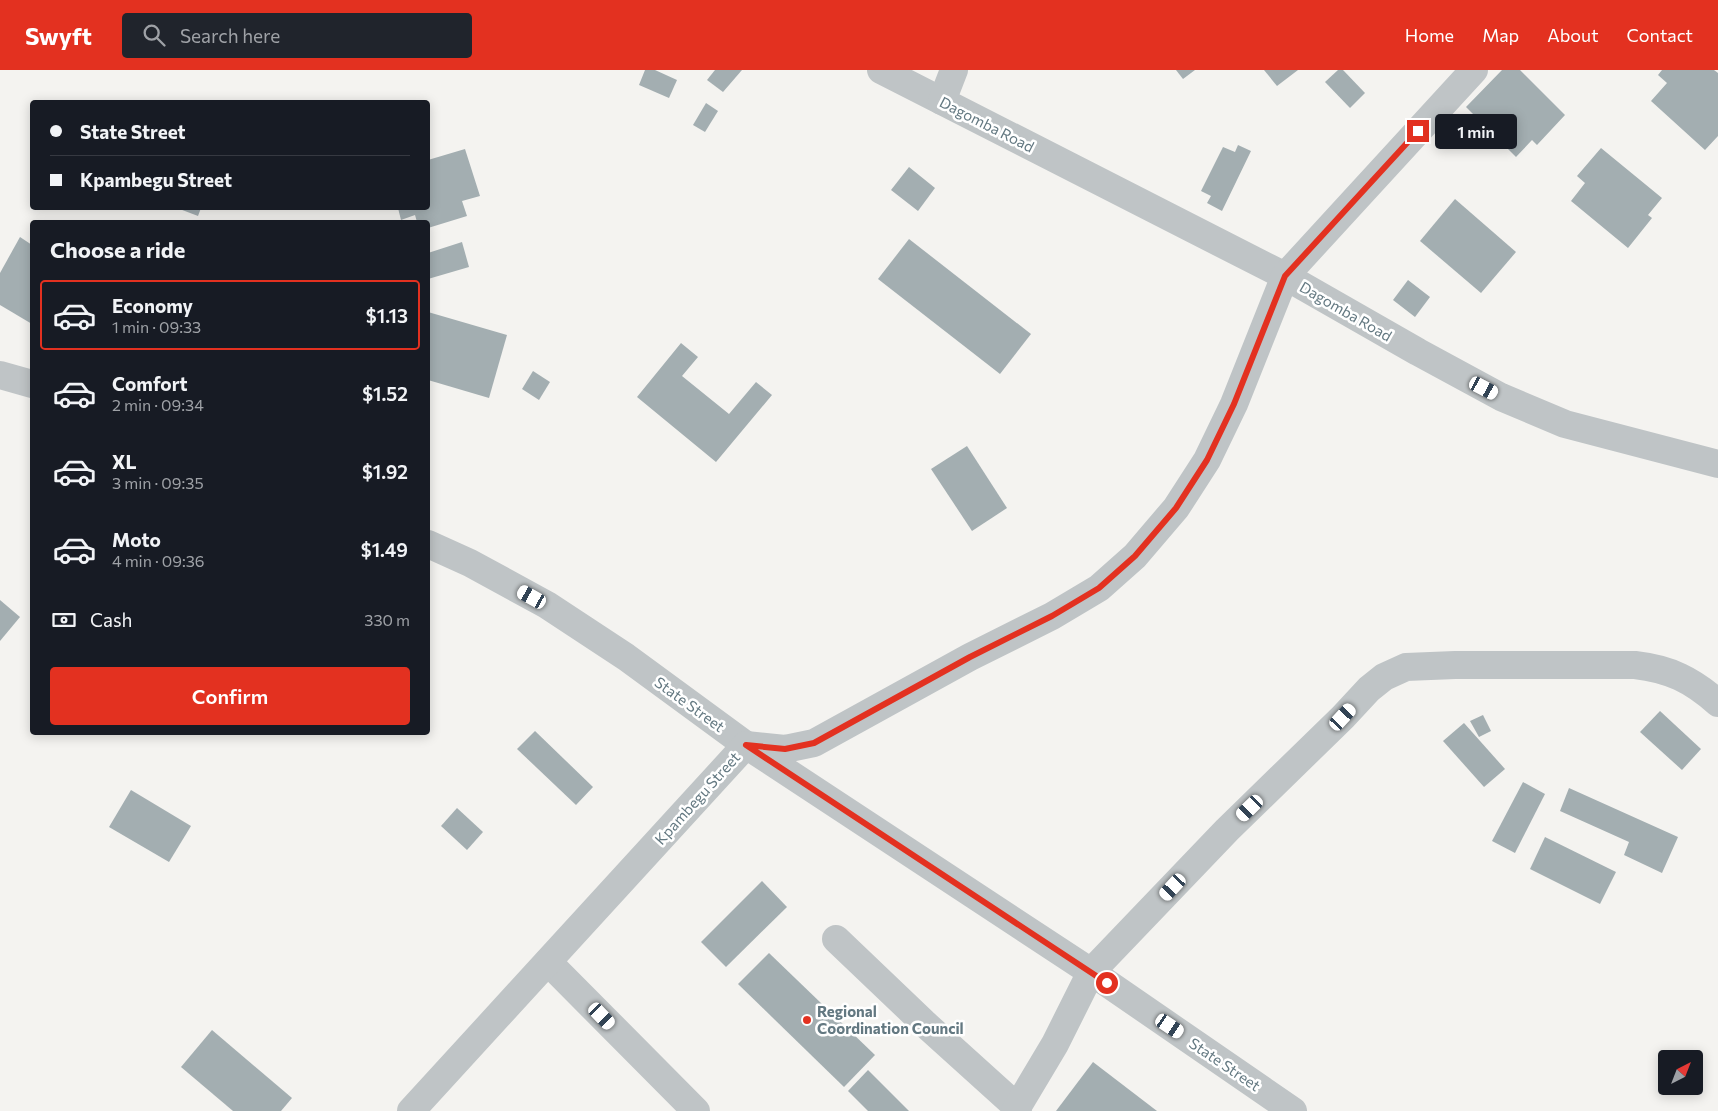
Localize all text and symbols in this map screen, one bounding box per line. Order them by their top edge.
search box [122,13,472,58]
text: Swyft [25,21,92,50]
icon: search [140,21,168,49]
text: Search here [180,24,280,47]
text: Home [1405,24,1454,46]
text: Map [1482,24,1519,46]
text: About [1547,24,1599,46]
text: Contact [1627,24,1693,46]
street label: Dagomba Road [937,92,1037,156]
callout: 1 min [1436,114,1518,148]
text: State Street [80,120,186,143]
route end [1407,120,1429,142]
text: 1 min [1457,122,1495,141]
text: Kpambegu Street [80,168,232,191]
text: Choose a ride [50,236,185,263]
street label: Dagomba Road [1297,277,1395,345]
icon: car [52,293,97,338]
text: Economy [112,294,193,317]
text: $1.13 [366,304,408,327]
text: 1 min · 09:33 [112,317,201,336]
icon: car [52,371,97,416]
text: Comfort [112,372,188,395]
car [1467,374,1500,402]
text: $1.52 [362,382,408,405]
text: 2 min · 09:34 [112,395,204,414]
icon: car [52,449,97,494]
text: XL [112,450,137,473]
text: $1.92 [362,460,408,483]
text: 3 min · 09:35 [112,473,204,492]
icon: car [52,527,97,572]
text: Moto [112,528,161,551]
text: $1.49 [361,538,408,561]
text: 4 min · 09:36 [112,551,205,570]
car [515,583,548,611]
icon: cash [50,606,78,634]
text: Cash [90,608,132,631]
text: 330 m [364,610,410,629]
button: Confirm [50,667,410,725]
street label: State Street [652,673,728,735]
car [1327,701,1358,733]
street label: Kpambegu Street [651,748,743,848]
car [1234,792,1266,824]
car [1157,871,1188,903]
route start [1096,972,1118,994]
car [586,1000,617,1032]
place label: Regional Coordination Council [817,1002,964,1037]
car [1153,1011,1186,1041]
marker: Regional Coordination Council [801,1014,813,1026]
street label: State Street [1186,1034,1264,1094]
north arrow [1658,1050,1702,1095]
map controls [1658,1050,1703,1095]

